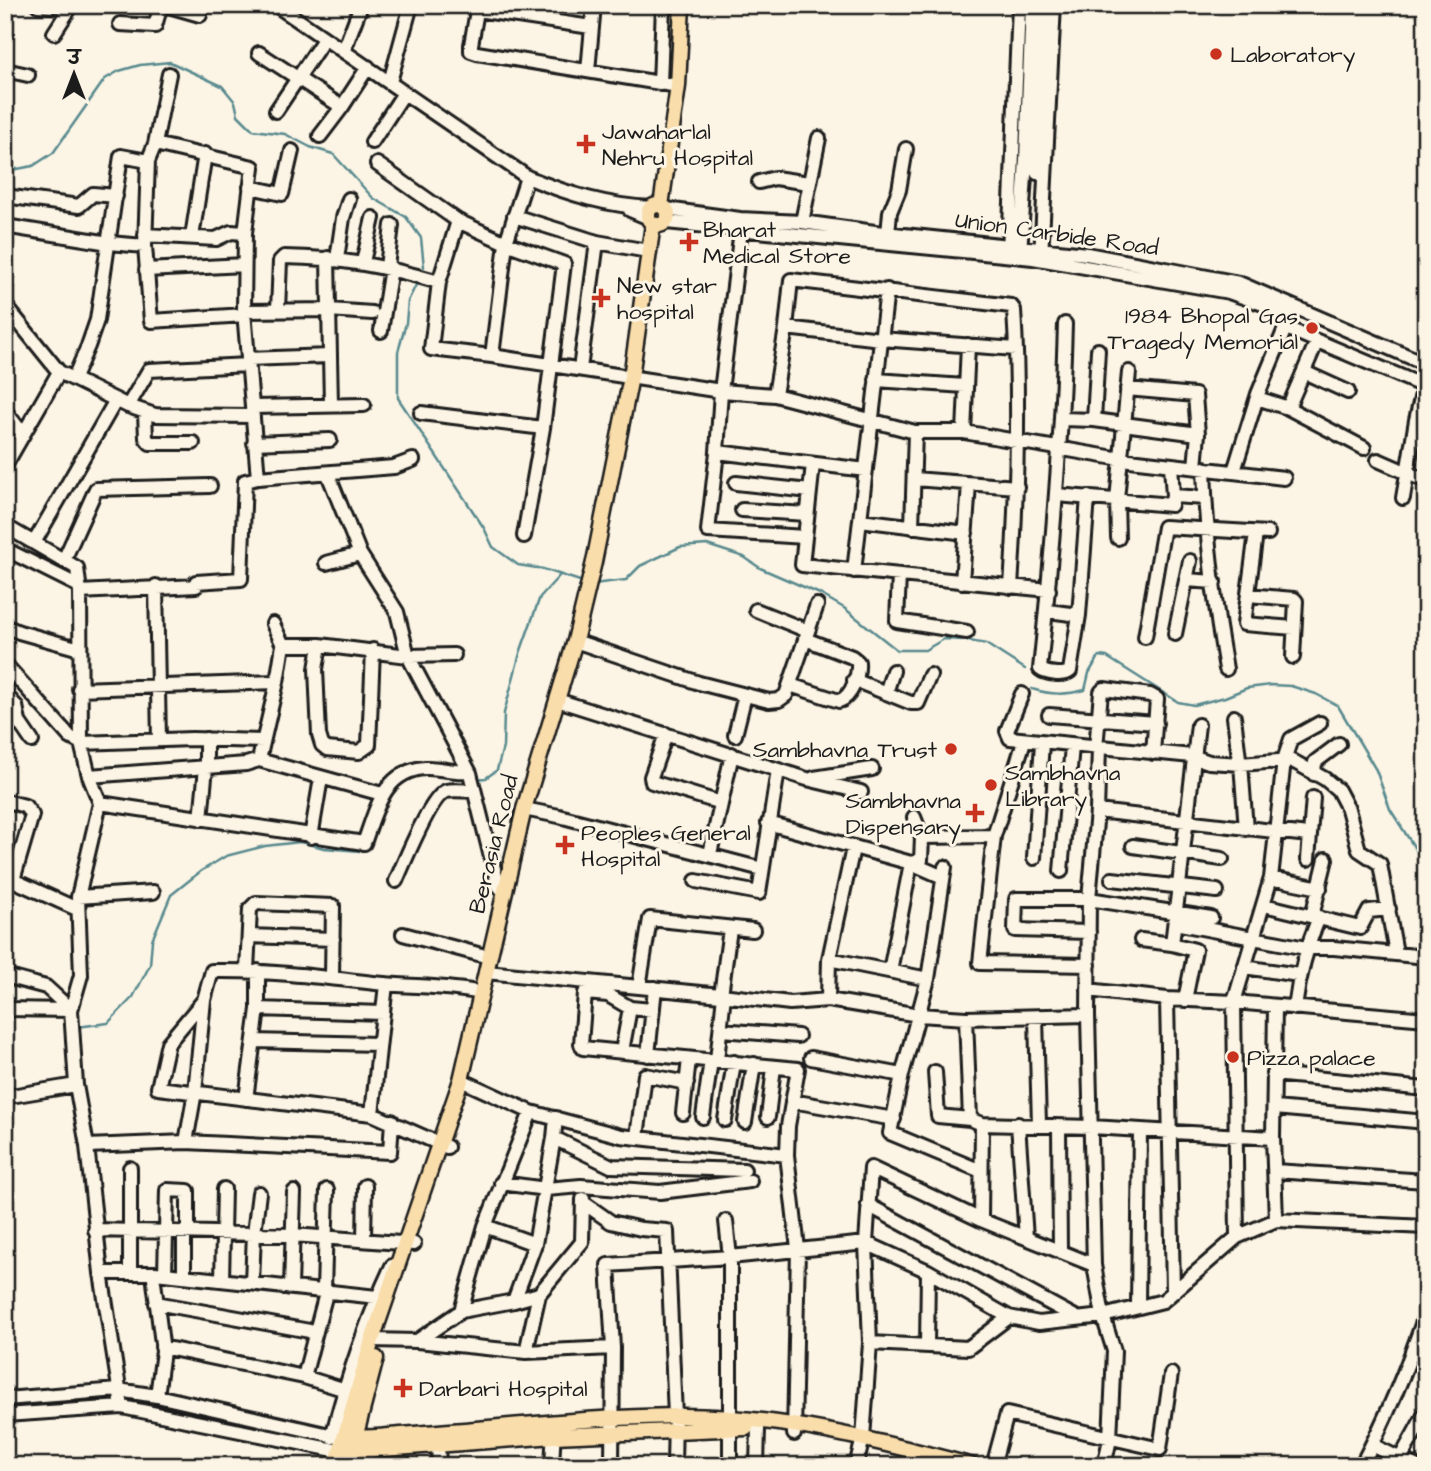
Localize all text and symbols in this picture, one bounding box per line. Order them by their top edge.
north arrow [38,38,108,108]
place label: Laboratory [1230,39,1356,72]
text: उ [66,45,83,72]
marker: Laboratory [1208,46,1224,62]
place label: Jawaharlal Nehru Hospital [602,116,753,174]
marker: Jawaharlal Nehru Hospital [576,134,596,154]
street label: Union Carbide Road [953,204,1161,264]
place label: Bharat Medical Store [703,214,851,272]
marker: Bharat Medical Store [681,234,697,250]
place label: New star hospital [617,270,717,328]
marker: New star hospital [591,288,611,308]
place label: 1984 Bhopal Gas Tragedy Memorial [1108,300,1298,359]
marker: 1984 Bhopal Gas Tragedy Memorial [1304,320,1320,336]
place label: Sambhavna Trust [753,734,938,766]
marker: Sambhavna Trust [943,741,959,757]
place label: Sambhavna Library [1005,757,1121,816]
street label: Berasia Road [461,771,527,917]
marker: Sambhavna Library [983,777,999,793]
place label: Sambhavna Dispensary [845,785,961,844]
marker: Sambhavna Dispensary [967,805,983,821]
place label: Peoples General Hospital [581,817,751,875]
marker: Peoples General Hospital [555,835,575,855]
place label: Pizza palace [1247,1042,1376,1074]
marker: Pizza palace [1225,1049,1241,1065]
place label: Darbari Hospital [419,1373,588,1405]
marker: Darbari Hospital [393,1378,413,1398]

